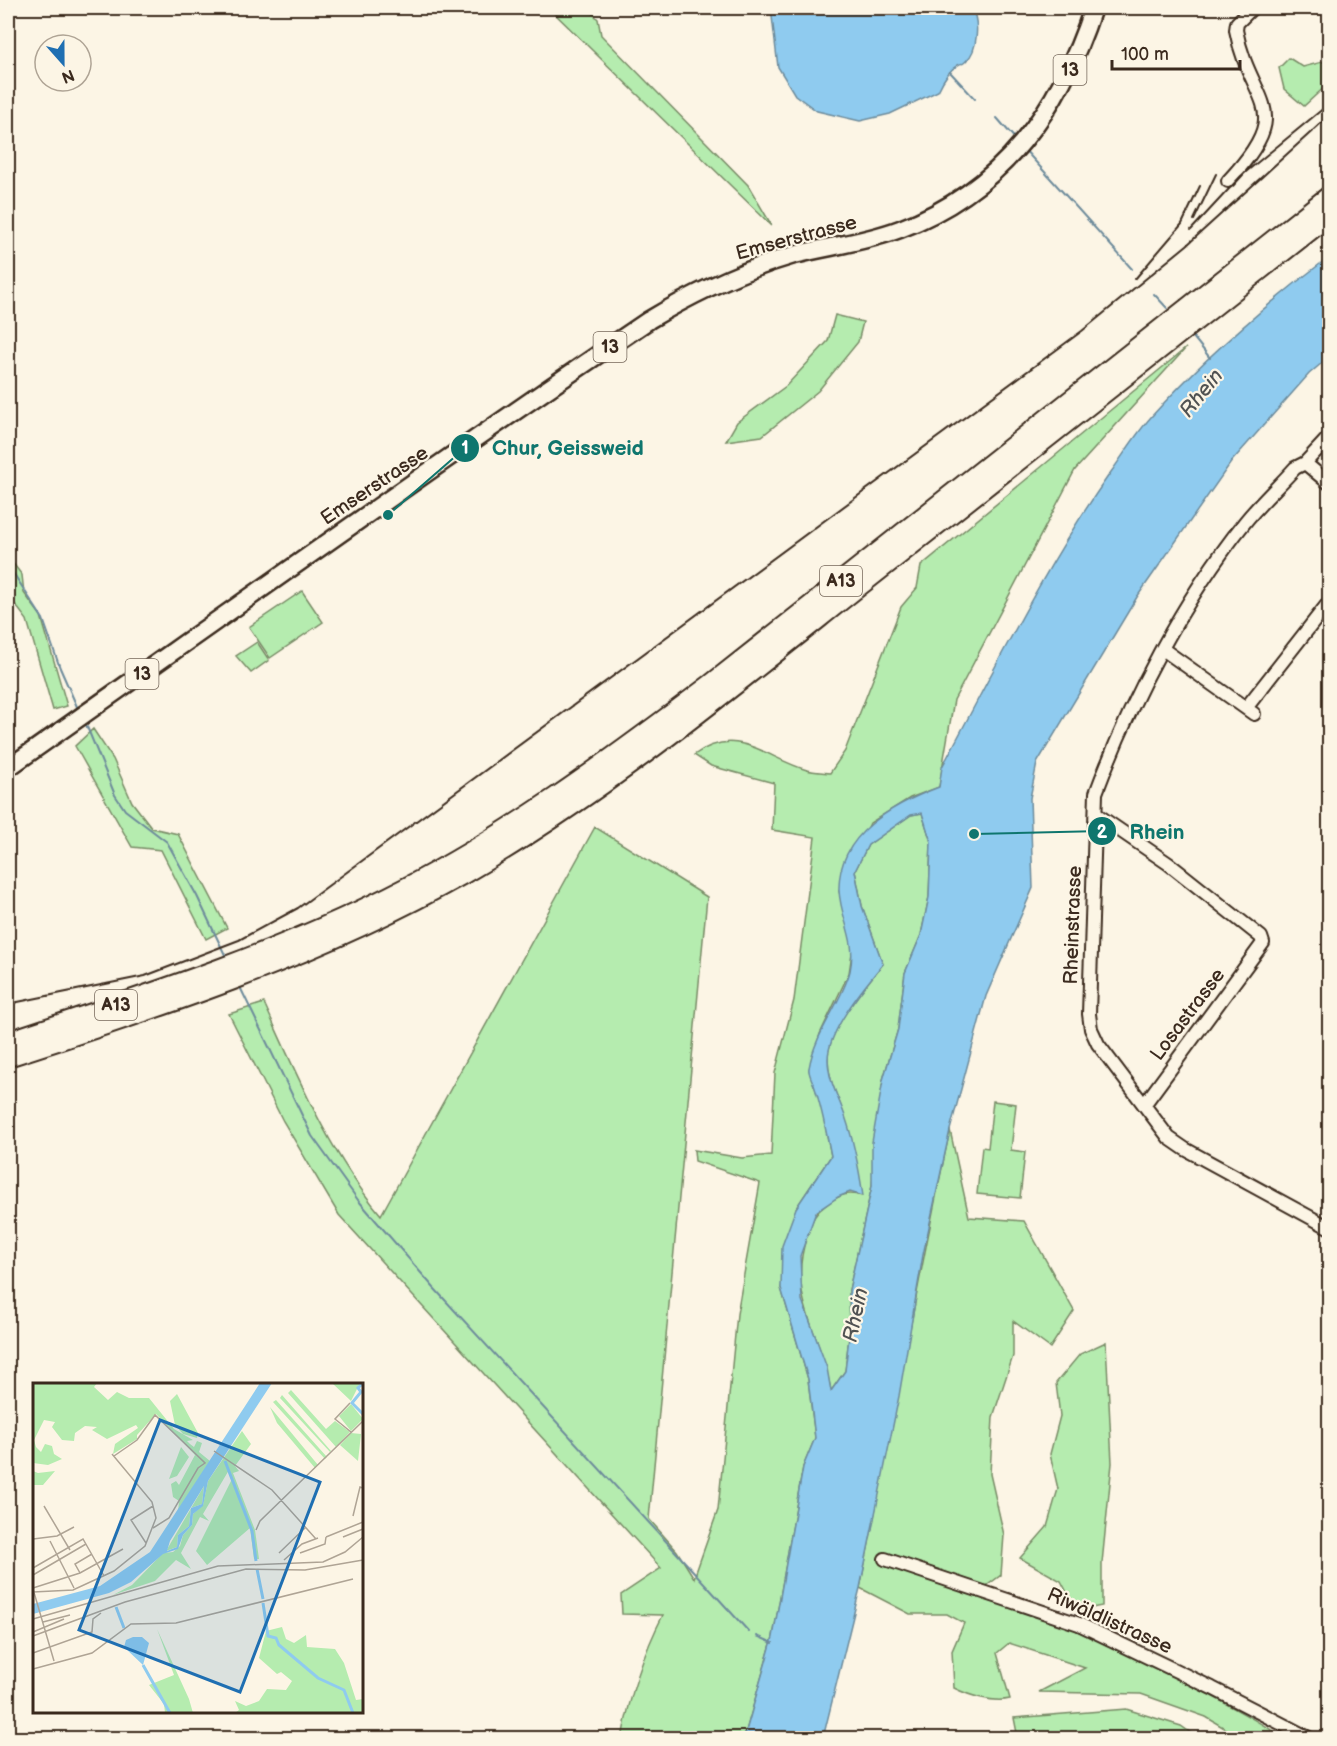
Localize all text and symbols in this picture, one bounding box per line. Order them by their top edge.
north arrow [33,33,93,93]
scale bar [1112,33,1240,71]
text: 100 m [1121,44,1169,65]
road number: 13 [1054,55,1086,85]
text: N [59,65,77,87]
street label: Emserstrasse [733,210,860,266]
road number: 13 [594,332,626,362]
water label: Rhein [1174,364,1228,423]
callout: Chur, Geissweid [450,428,656,467]
text: Chur, Geissweid [492,436,644,461]
text: 1 [461,438,469,459]
street label: Emserstrasse [316,441,433,531]
road number: A13 [820,566,862,596]
road number: 13 [126,659,158,689]
callout: Rhein [1087,812,1196,851]
text: Rhein [1130,820,1184,845]
text: 2 [1097,822,1108,843]
street label: Rheinstrasse [1059,865,1087,985]
street label: Losastrasse [1145,964,1230,1065]
road number: A13 [95,990,137,1020]
water label: Rhein [838,1286,873,1345]
inset map [33,1383,363,1713]
street label: Riwäldlistrasse [1043,1583,1176,1659]

